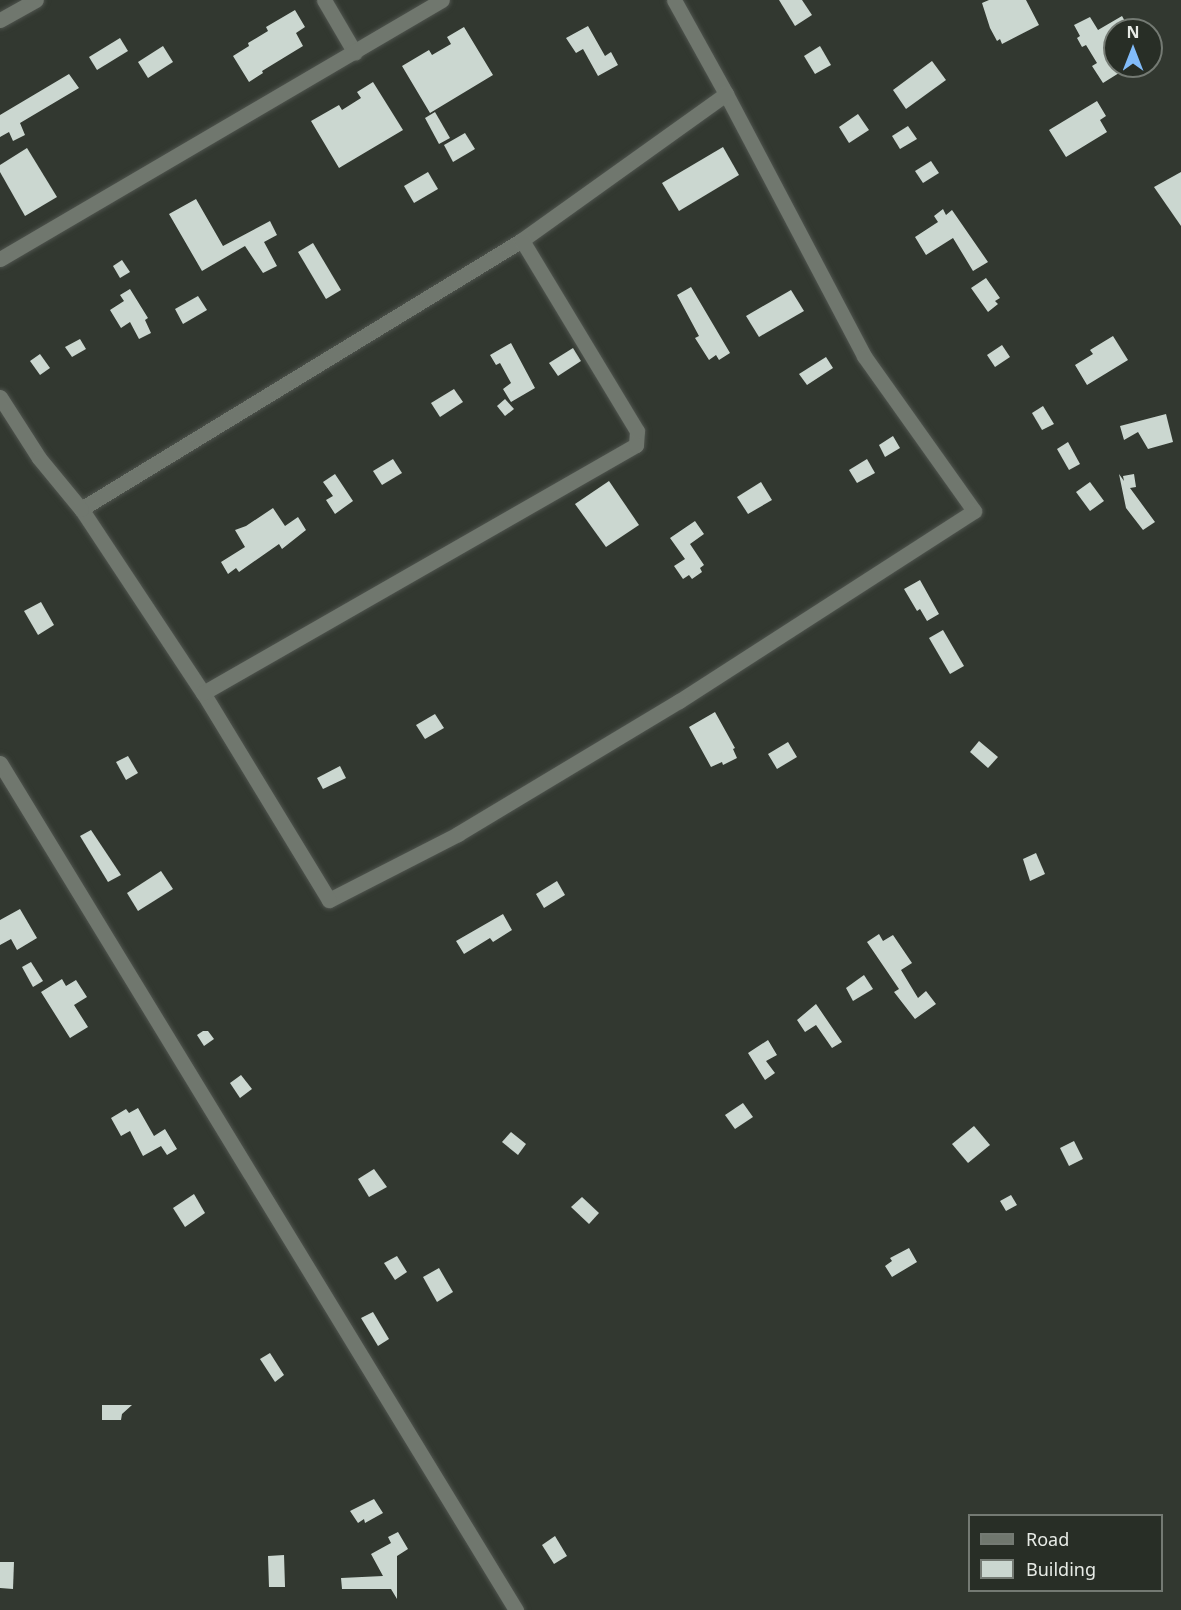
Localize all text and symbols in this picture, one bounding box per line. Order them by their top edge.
north arrow [1103,18,1163,78]
text: N [1126,21,1140,43]
legend [968,1514,1163,1592]
text: Road [1026,1527,1069,1551]
text: Building [1026,1557,1096,1581]

